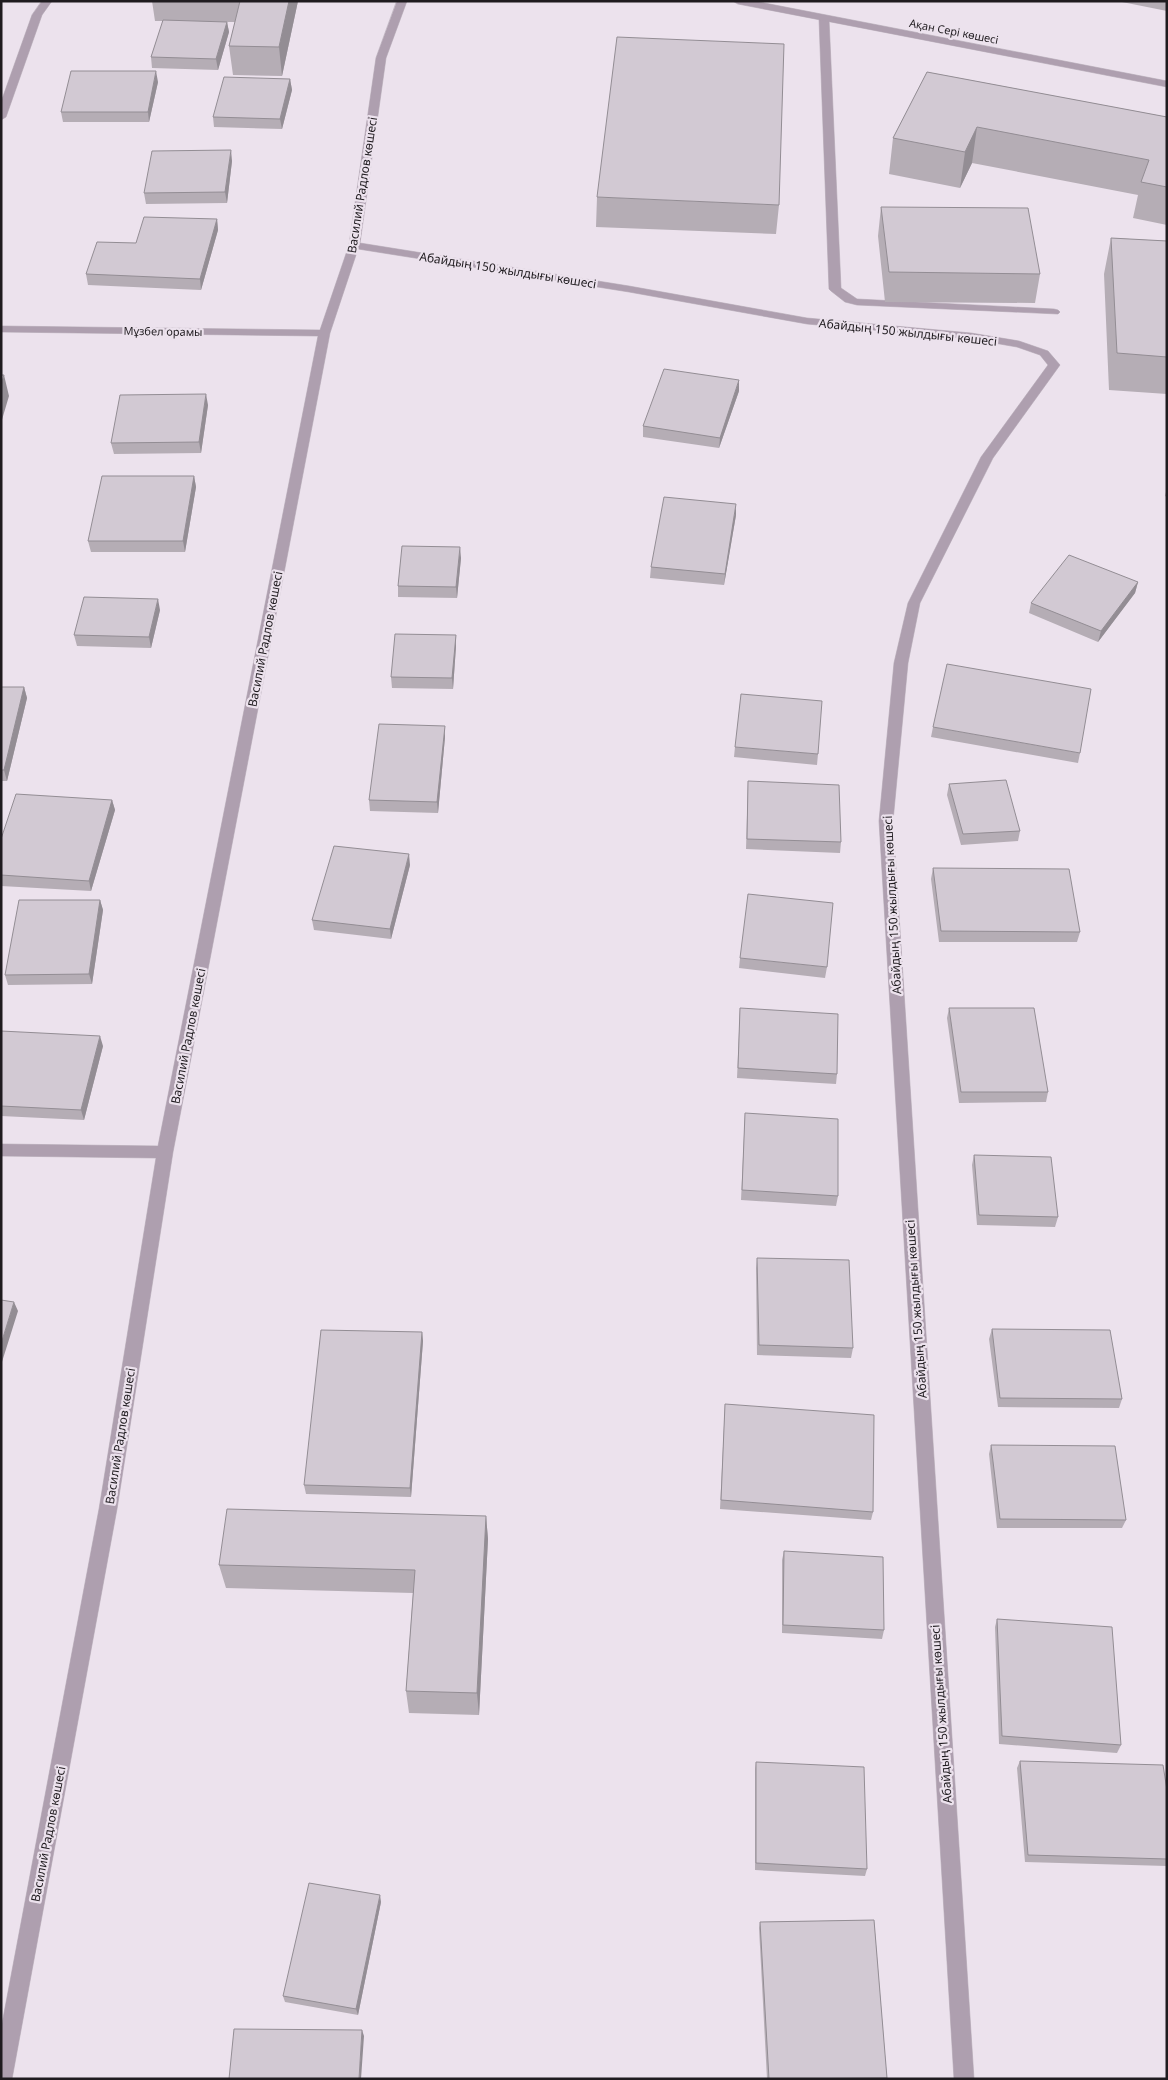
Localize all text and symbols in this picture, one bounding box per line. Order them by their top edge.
street label: Ақан Сері көшесі [908,15,1000,47]
street label: Василий Радлов көшесі [343,116,381,254]
street label: Абайдың 150 жылдығы көшесі [418,248,598,292]
street label: Абайдың 150 жылдығы көшесі [818,314,998,350]
street label: Мұзбел орамы [123,323,203,339]
street label: Василий Радлов көшесі [243,570,287,708]
street label: Абайдың 150 жылдығы көшесі [879,815,905,995]
street label: Василий Радлов көшесі [166,967,210,1105]
street label: Абайдың 150 жылдығы көшесі [901,1219,931,1399]
street label: Василий Радлов көшесі [101,1367,139,1505]
street label: Абайдың 150 жылдығы көшесі [926,1624,956,1804]
street label: Василий Радлов көшесі [26,1765,70,1903]

